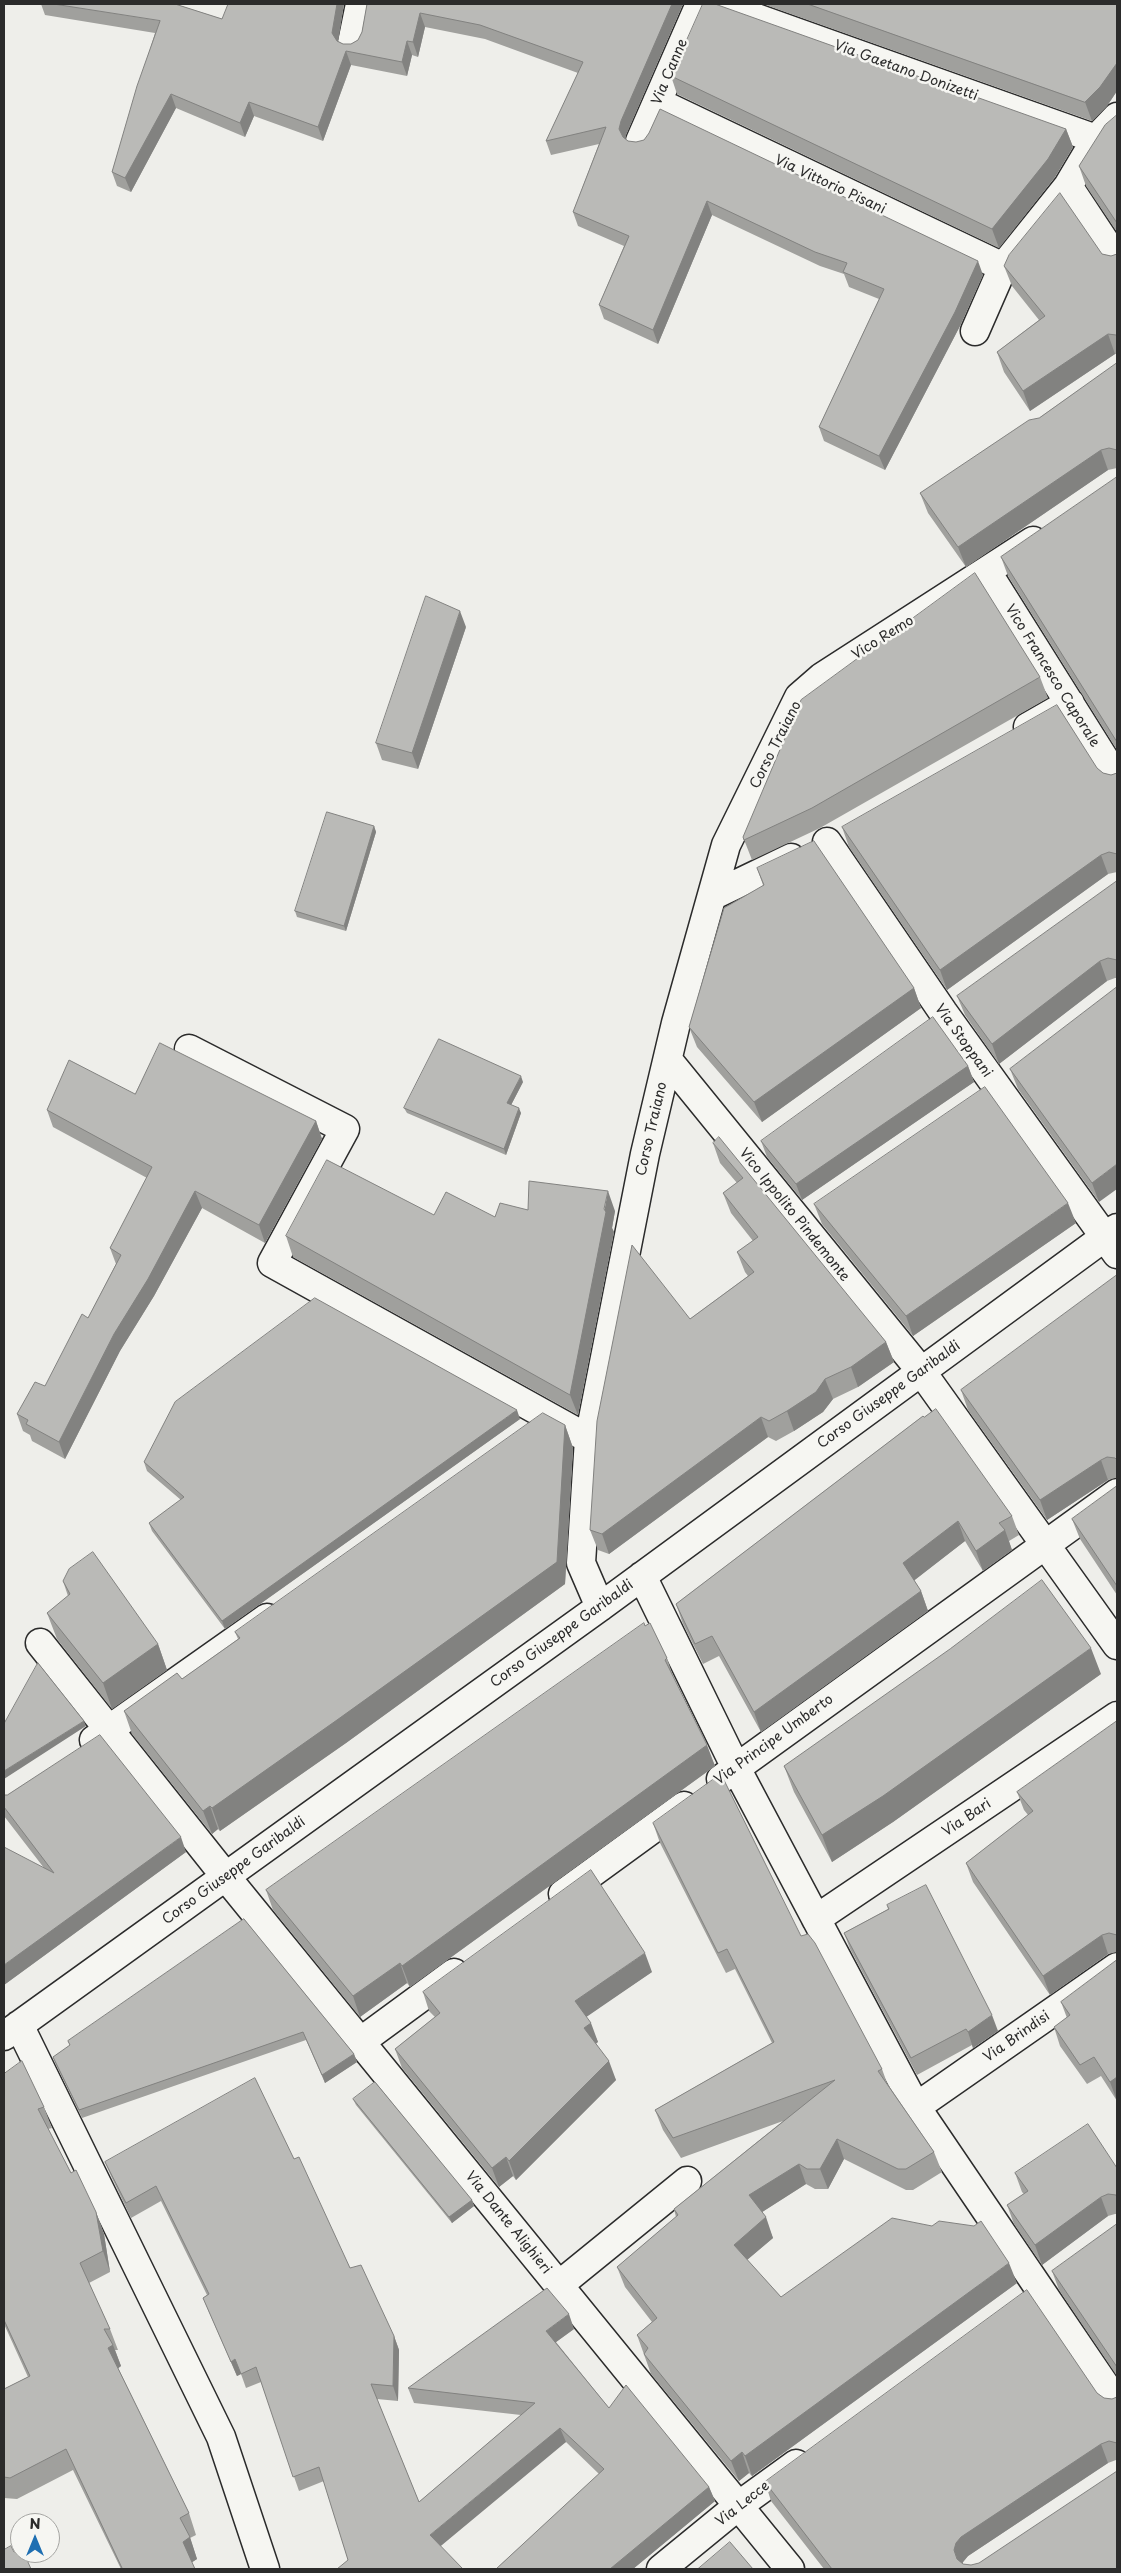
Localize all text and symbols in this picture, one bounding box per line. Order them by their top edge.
street label: Via Canne [649,37,691,107]
street label: Via Gaetano Donizetti [832,37,980,105]
street label: Via Vittorio Pisani [772,152,888,218]
street label: Vico Francesco Caporale [1001,601,1103,751]
street label: Vico Remo [849,612,917,664]
street label: Corso Traiano [747,698,805,792]
street label: Via Stoppani [931,1001,995,1081]
street label: Corso Traiano [633,1080,671,1178]
street label: Vico Ippolito Pindemonte [735,1145,853,1285]
street label: Corso Giuseppe Garibaldi [814,1338,964,1452]
street label: Corso Giuseppe Garibaldi [487,1577,637,1691]
street label: Via Principe Umberto [711,1691,837,1789]
street label: Via Bari [939,1796,995,1840]
street label: Corso Giuseppe Garibaldi [159,1814,309,1928]
street label: Via Brindisi [981,2008,1053,2066]
street label: Via Dante Alighieri [461,2168,555,2278]
street label: Via Lecce [713,2478,773,2530]
north arrow [10,2513,60,2563]
text: N [29,2513,41,2534]

